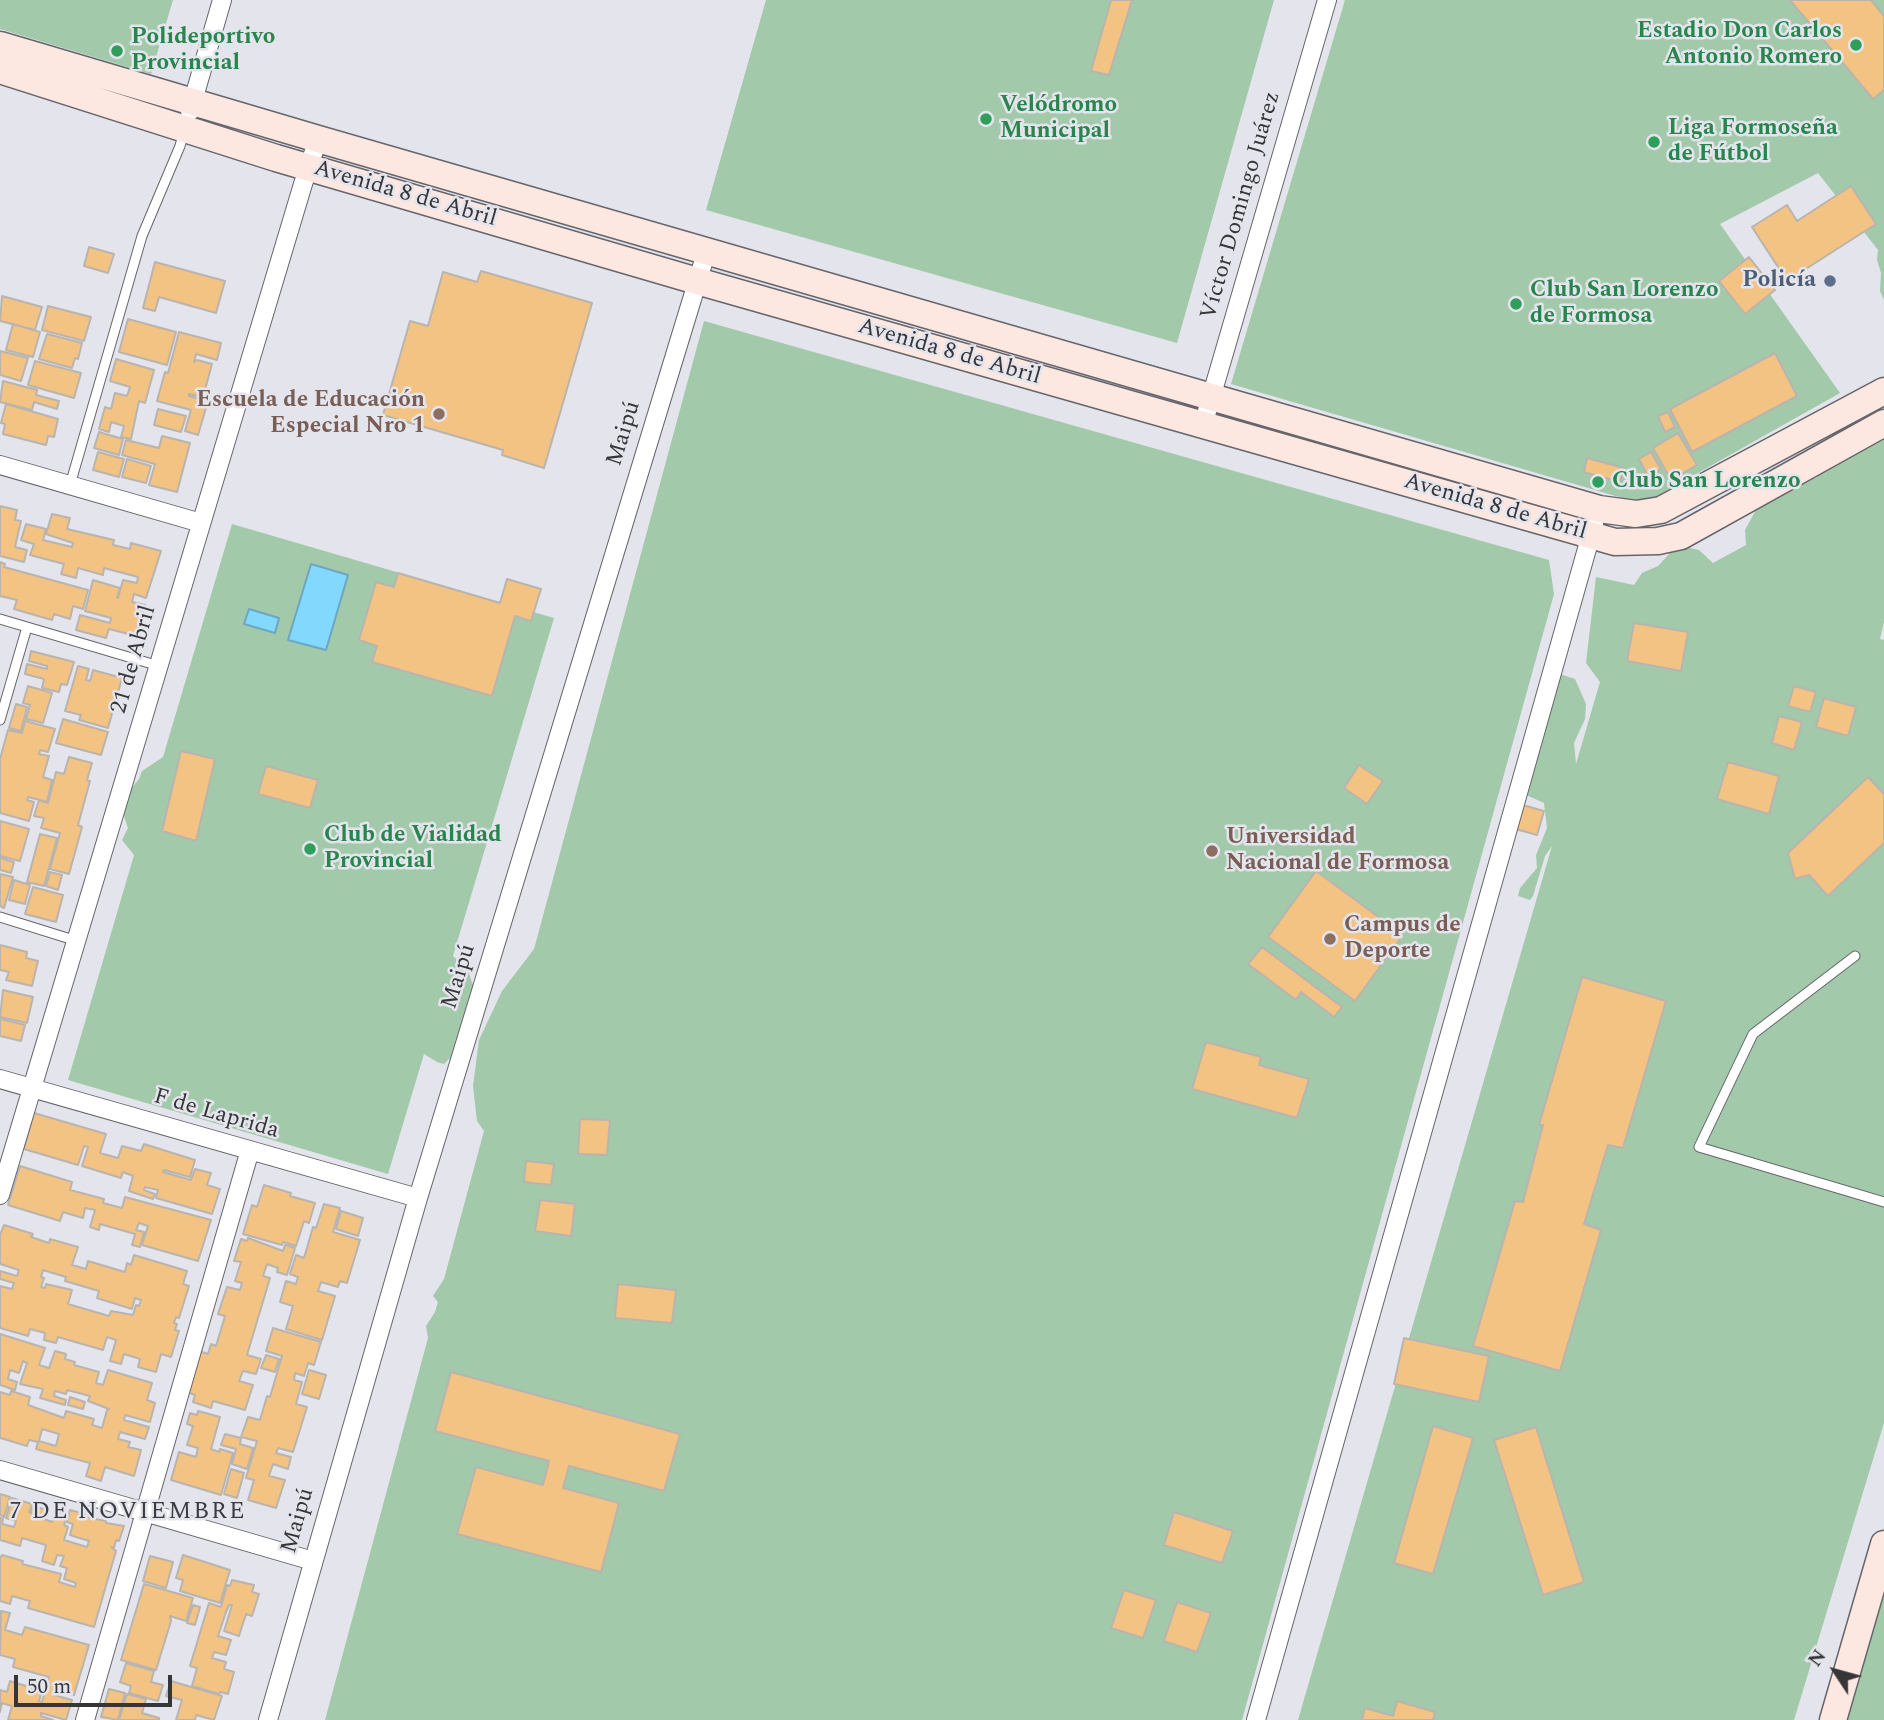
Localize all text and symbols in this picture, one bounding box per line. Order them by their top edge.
place label: Estadio Don Carlos Antonio Romero [1637,18,1842,72]
place label: Polideportivo Provincial [131,24,275,78]
marker: Estadio Don Carlos Antonio Romero [1848,37,1864,53]
marker: Polideportivo Provincial [109,43,125,59]
street label: Víctor Domingo Juárez [1196,89,1288,323]
place label: Velódromo Municipal [1000,92,1117,146]
marker: Velódromo Municipal [978,111,994,127]
place label: Liga Formoseña de Fútbol [1668,115,1838,169]
marker: Liga Formoseña de Fútbol [1646,134,1662,150]
street label: Avenida 8 de Abril [311,156,499,234]
place label: Policía [1742,267,1816,295]
marker: Policía [1822,273,1838,289]
place label: Club San Lorenzo de Formosa [1530,277,1719,331]
marker: Club San Lorenzo de Formosa [1508,296,1524,312]
street label: Avenida 8 de Abril [855,314,1043,392]
place label: Escuela de Educación Especial Nro 1 [196,387,425,441]
street label: Maipú [602,398,648,470]
marker: Escuela de Educación Especial Nro 1 [431,406,447,422]
place label: Club San Lorenzo [1612,468,1801,496]
street label: Avenida 8 de Abril [1401,469,1589,547]
marker: Club San Lorenzo [1590,474,1606,490]
street label: 21 de Abril [106,603,164,717]
place label: Club de Vialidad Provincial [324,822,502,876]
place label: Universidad Nacional de Formosa [1226,824,1449,878]
marker: Club de Vialidad Provincial [302,841,318,857]
marker: Universidad Nacional de Formosa [1204,843,1220,859]
place label: Campus de Deporte [1344,912,1461,966]
marker: Campus de Deporte [1322,931,1338,947]
street label: Maipú [437,941,483,1013]
street label: F de Laprida [150,1084,282,1146]
street label: Maipú [277,1485,321,1557]
district label: 7 DE NOVIEMBRE [11,1499,245,1527]
north arrow [1800,1636,1870,1706]
text: N [1801,1644,1834,1673]
scale bar [18,1660,175,1704]
text: 50 m [27,1671,71,1703]

